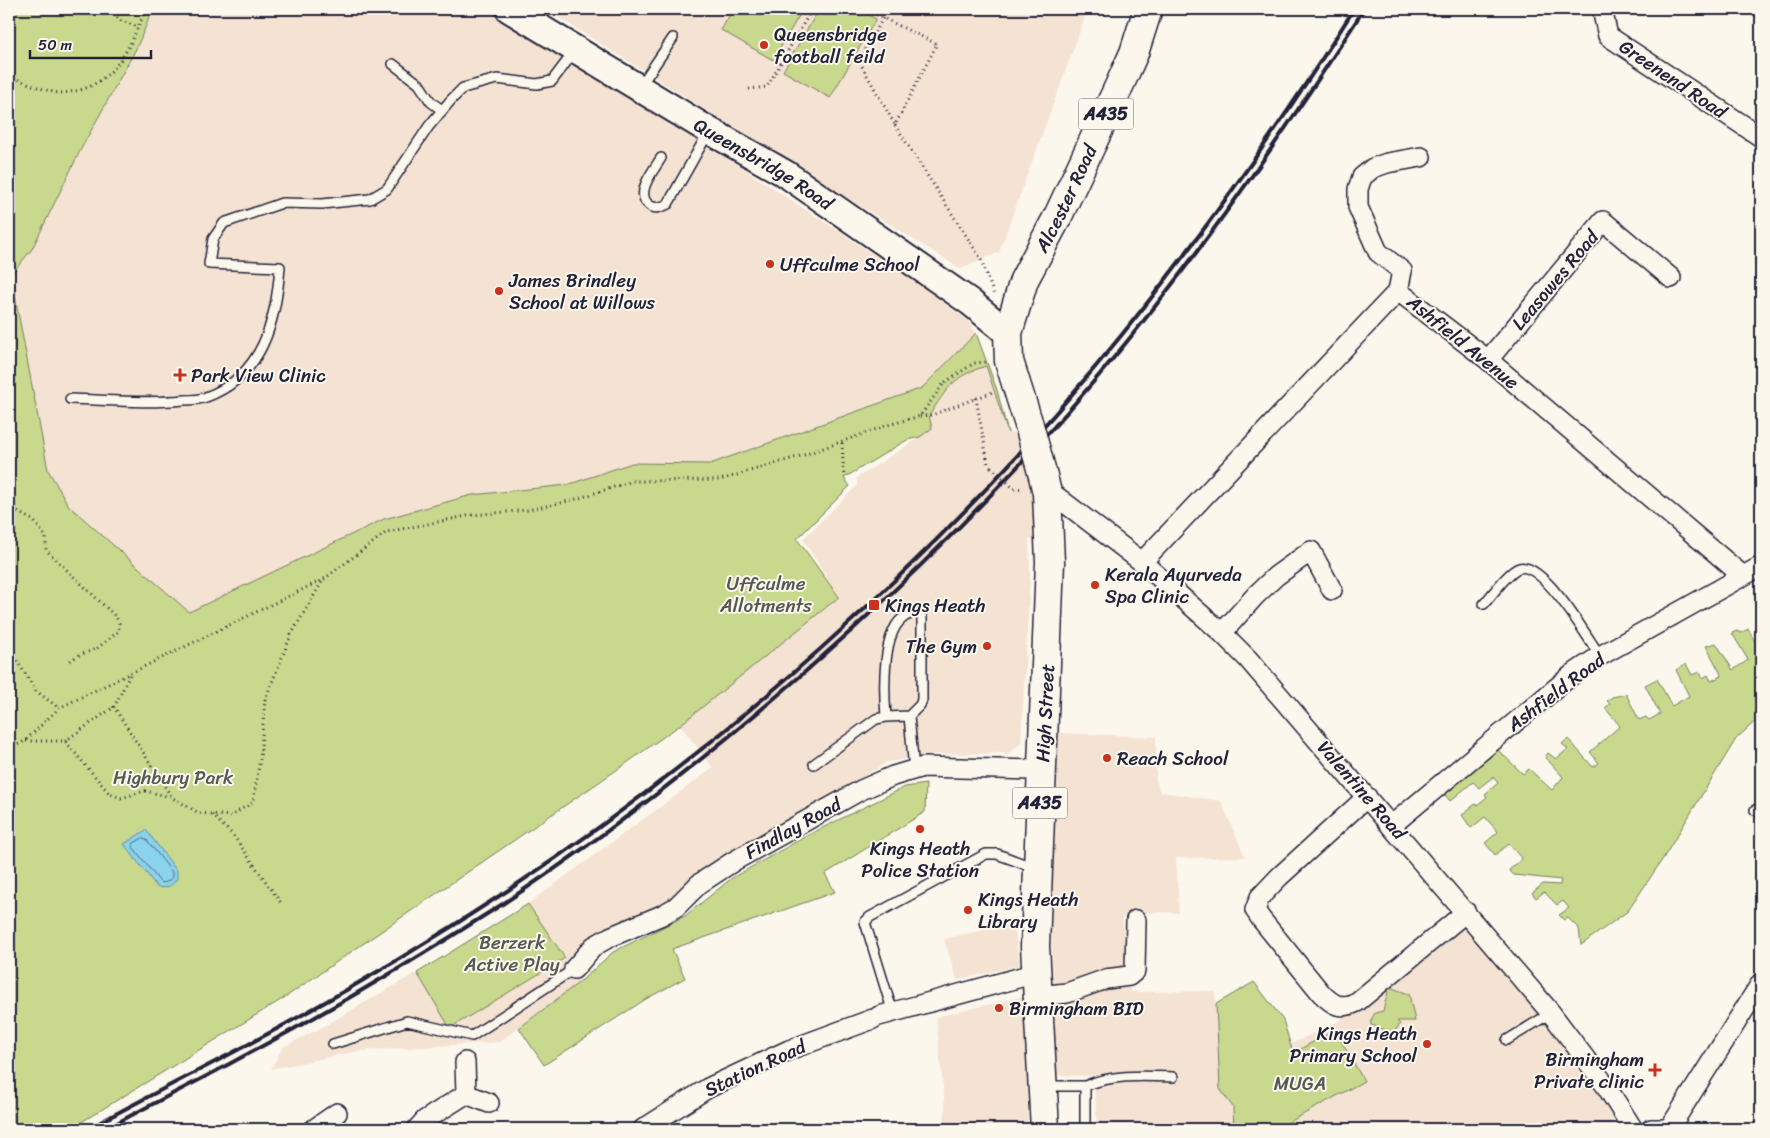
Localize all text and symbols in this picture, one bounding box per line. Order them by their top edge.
place label: Queensbridge football feild [774,18,887,73]
scale bar [30,28,151,60]
street label: Greenend Road [1612,30,1735,128]
text: 50 m [38,32,73,58]
marker: Queensbridge football feild [758,39,770,51]
road number: A435 [1078,98,1134,130]
street label: Queensbridge Road [687,108,842,220]
street label: Alcester Road [1025,137,1107,259]
street label: Leasowes Road [1503,221,1608,338]
place label: Uffculme School [780,248,920,281]
marker: Uffculme School [764,258,776,270]
place label: James Brindley School at Willows [508,264,655,319]
marker: James Brindley School at Willows [493,285,505,297]
street label: Ashfield Avenue [1399,286,1527,398]
place label: Park View Clinic [191,359,326,392]
marker: Park View Clinic [173,368,187,382]
place label: Kerala Ayurveda Spa Clinic [1105,558,1242,613]
park label: Uffculme Allotments [719,567,812,622]
marker: Kerala Ayurveda Spa Clinic [1089,579,1101,591]
place label: Kings Heath [885,589,985,622]
marker: Kings Heath [867,598,881,612]
place label: The Gym [905,630,977,663]
marker: The Gym [981,640,993,652]
street label: Ashfield Road [1499,643,1613,741]
street label: High Street [1026,663,1064,763]
street label: Valentine Road [1309,733,1416,848]
place label: Reach School [1117,742,1229,775]
marker: Reach School [1101,752,1113,764]
park label: Highbury Park [113,761,234,794]
street label: Findlay Road [739,787,848,868]
road number: A435 [1012,788,1068,818]
marker: Kings Heath Police Station [914,823,926,835]
place label: Kings Heath Police Station [861,832,979,887]
place label: Kings Heath Library [978,883,1078,938]
marker: Kings Heath Library [962,904,974,916]
park label: Berzerk Active Play [463,926,560,981]
place label: Birmingham BID [1009,992,1144,1025]
marker: Birmingham BID [993,1002,1005,1014]
place label: Kings Heath Primary School [1290,1017,1418,1072]
street label: Station Road [699,1029,813,1106]
marker: Kings Heath Primary School [1421,1038,1433,1050]
place label: Birmingham Private clinic [1534,1043,1645,1098]
marker: Birmingham Private clinic [1648,1063,1662,1077]
park label: MUGA [1274,1067,1326,1100]

